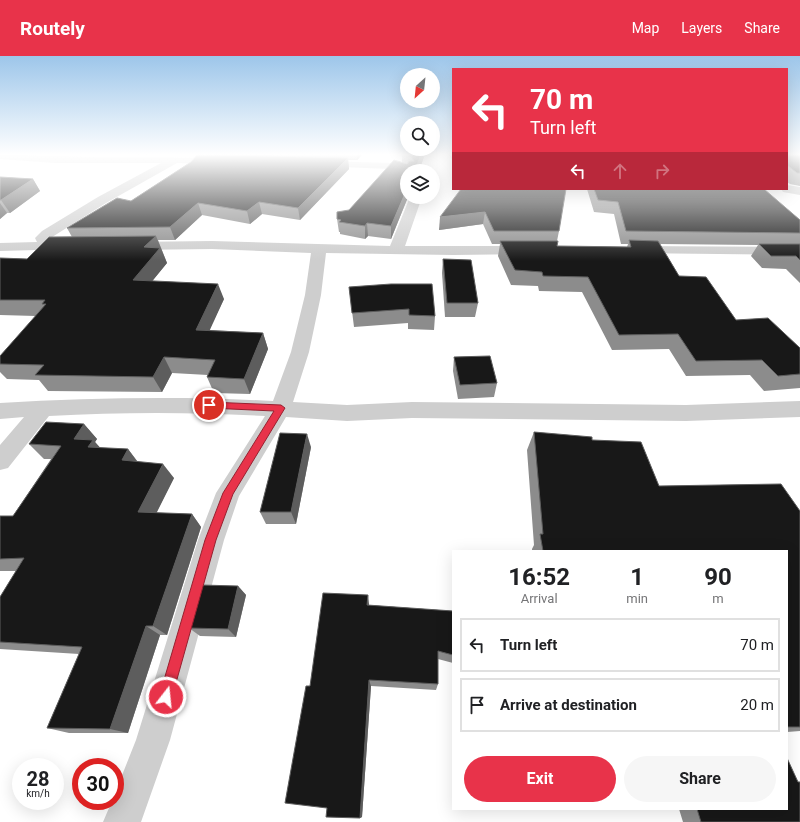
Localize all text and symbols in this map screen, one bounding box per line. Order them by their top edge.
text: Routely [20,17,85,40]
text: Map [632,20,659,36]
text: Layers [681,20,722,36]
text: Share [744,20,780,36]
north arrow [400,68,440,108]
map controls [400,68,440,204]
text: 70 m [530,83,593,116]
icon: left [464,84,516,136]
button: search [400,116,440,156]
text: Turn left [530,117,596,138]
icon: left [567,160,589,182]
icon: ahead [609,160,631,182]
icon: right [651,160,673,182]
button: layers [400,164,440,204]
pin [192,388,226,422]
icon: arrive [198,394,220,416]
text: 16:52 [508,563,570,591]
text: 1 [630,563,644,591]
text: 90 [704,563,732,591]
text: Arrival [521,591,558,606]
text: min [626,591,648,606]
text: m [712,591,724,606]
icon: left [466,634,488,656]
text: Turn left [500,636,557,654]
text: 70 m [740,636,774,654]
position arrow [145,676,187,718]
icon: arrive [466,694,488,716]
text: Arrive at destination [500,696,637,714]
text: 20 m [740,696,774,714]
button: Exit [464,756,616,802]
button: Share [624,756,776,802]
speed limit sign: 30 [72,758,124,810]
text: 28 [27,767,49,791]
text: km/h [26,788,50,799]

